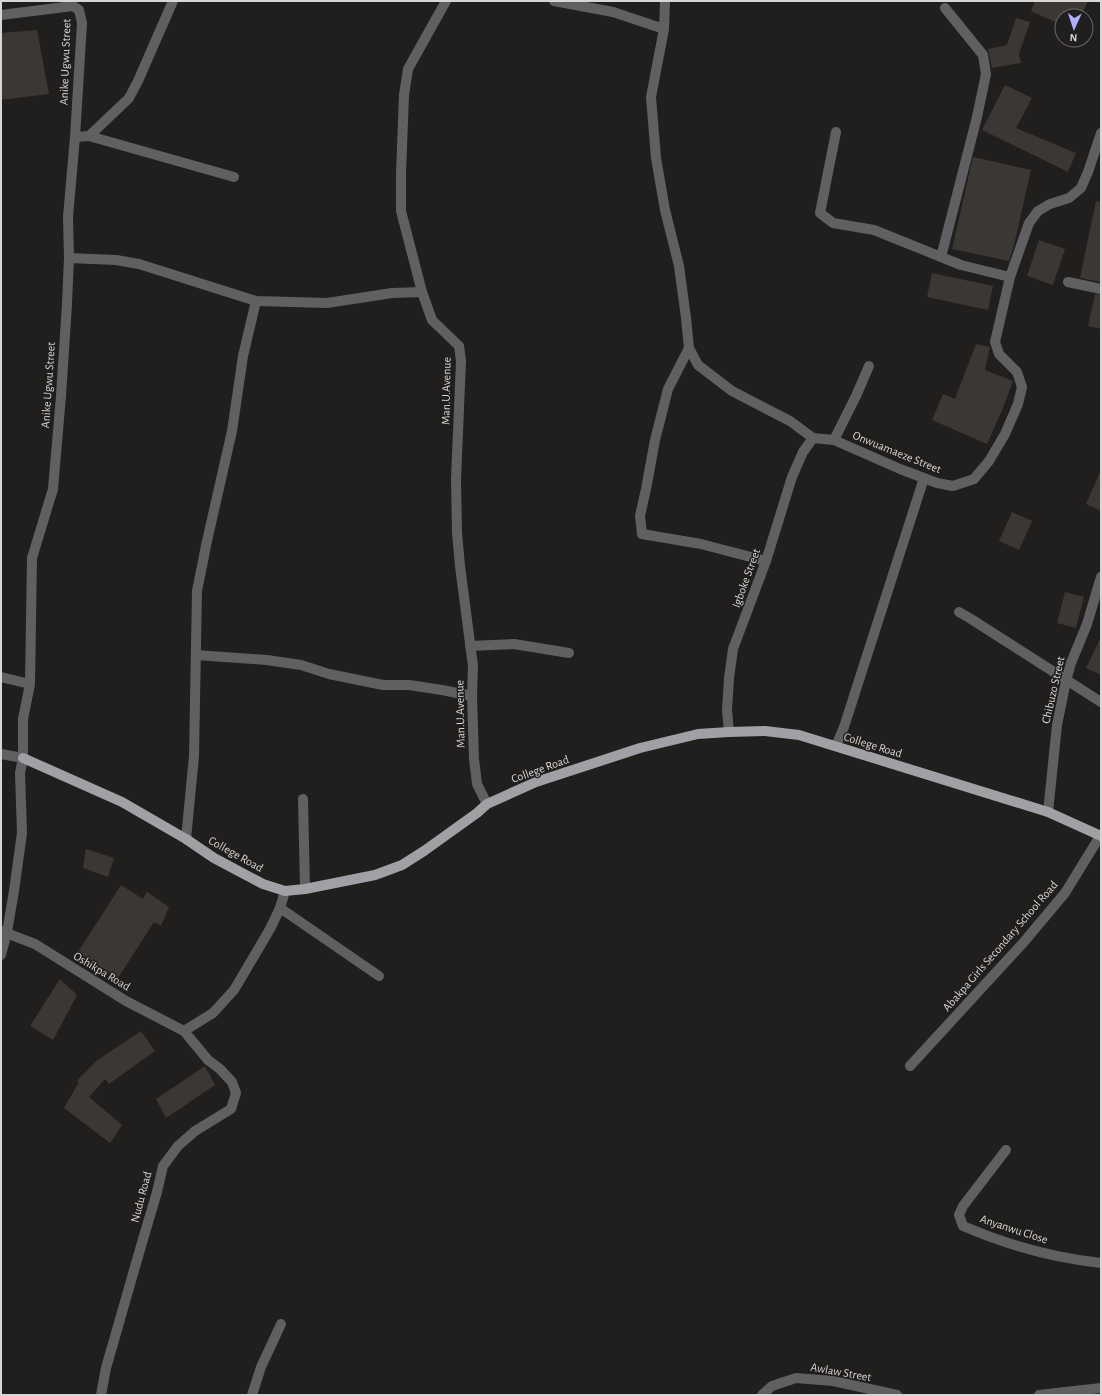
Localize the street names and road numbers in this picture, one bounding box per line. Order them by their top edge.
street label: Anike Ugwu Street [57,18,73,105]
street label: Anike Ugwu Street [39,341,57,429]
street label: Man.U.Avenue [439,357,453,425]
street label: Onwuamaeze Street [851,429,943,475]
street label: Igboke Street [730,547,762,609]
street label: Chibuzo Street [1039,655,1067,725]
street label: Man.U.Avenue [453,680,467,748]
street label: College Road [842,730,904,760]
street label: College Road [510,753,570,785]
street label: College Road [207,834,265,874]
street label: Abakpa Girls Secondary School Road [940,879,1060,1014]
street label: Oshikpa Road [71,949,133,993]
street label: Nudu Road [128,1170,154,1224]
street label: Anyanwu Close [978,1212,1049,1247]
street label: Awlaw Street [810,1361,872,1383]

